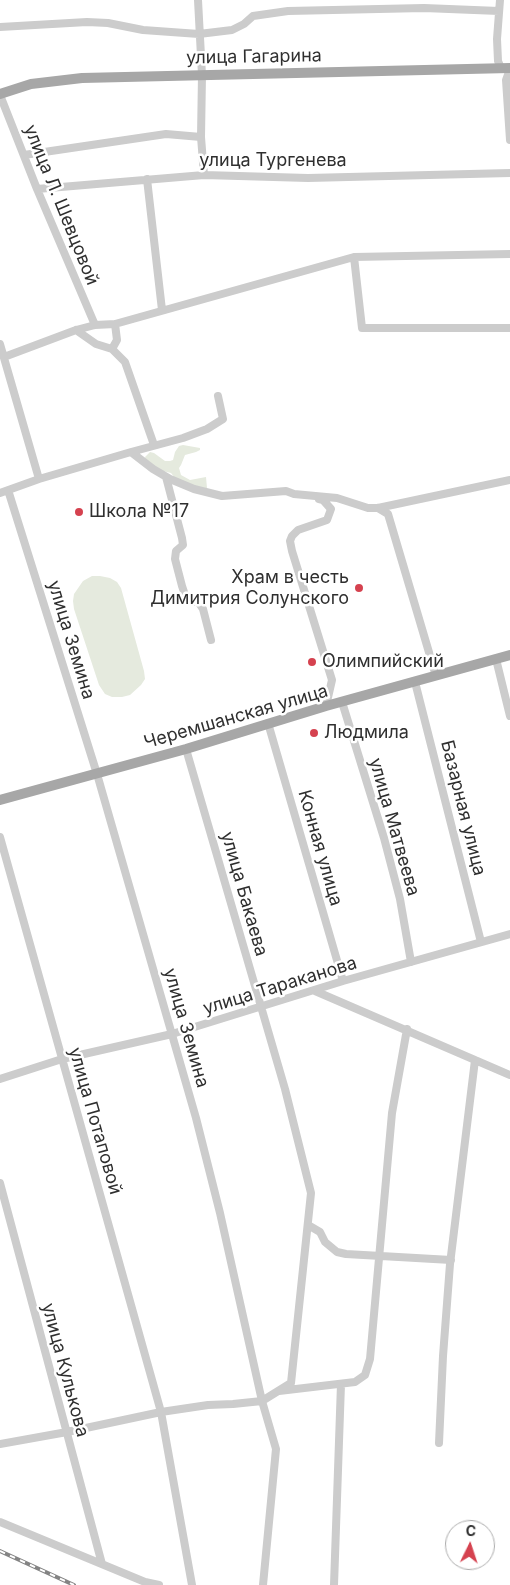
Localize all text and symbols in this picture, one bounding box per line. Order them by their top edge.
street label: улица Гагарина [186,45,322,69]
street label: улица Л. Шевцовой [19,122,103,288]
street label: улица Тургенева [199,150,347,172]
place label: Школа №17 [89,501,189,523]
marker: Школа №17 [73,506,85,518]
place label: Храм в честь Димитрия Солунского [150,567,349,610]
street label: улица Земина [43,578,99,702]
marker: Храм в честь Димитрия Солунского [353,582,365,594]
place label: Олимпийский [322,651,444,673]
marker: Олимпийский [306,656,318,668]
street label: Черемшанская улица [142,680,330,754]
place label: Людмила [324,722,409,744]
marker: Людмила [308,727,320,739]
street label: Базарная улица [436,738,490,878]
street label: улица Матвеева [364,755,424,899]
street label: Конная улица [293,787,347,909]
street label: улица Бакаева [216,829,272,959]
street label: улица Тараканова [201,952,359,1020]
street label: улица Земина [159,966,213,1090]
street label: улица Потаповой [64,1045,126,1197]
street label: улица Кулькова [37,1301,93,1439]
north arrow [445,1520,495,1570]
text: С [465,1522,477,1539]

